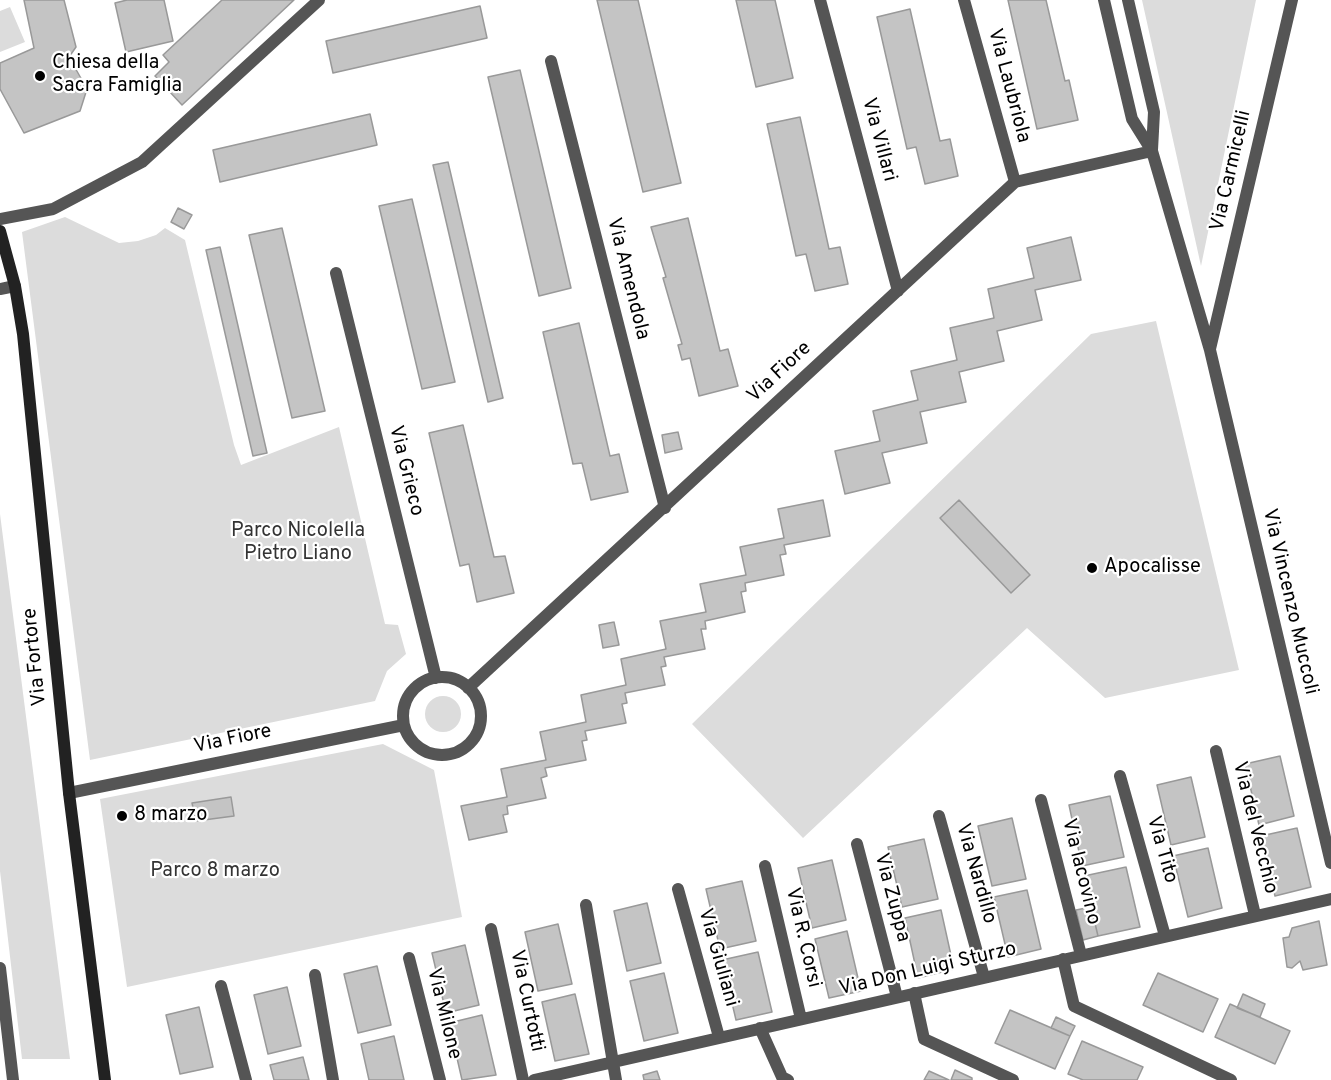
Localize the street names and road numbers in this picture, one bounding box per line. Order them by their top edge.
street label: Via Laubriola [981,26,1035,146]
street label: Via Villari [855,96,901,184]
street label: Via Carmicelli [1206,108,1258,234]
street label: Via Amendola [600,216,654,342]
street label: Via Fiore [743,337,817,409]
street label: Via Grieco [382,423,428,519]
street label: Via Vincenzo Muccoli [1256,507,1322,697]
street label: Via Fortore [19,607,53,707]
street label: Via Fiore [192,720,274,760]
street label: Via del Vecchio [1226,760,1282,896]
street label: Via Tito [1140,814,1182,886]
street label: Via Iacovino [1055,816,1105,928]
street label: Via Nardillo [949,821,1001,927]
street label: Via Zuppa [868,851,914,945]
street label: Via R. Corsi [779,886,825,990]
street label: Via Giuliani [692,906,742,1010]
street label: Via Don Luigi Sturzo [837,938,1019,1002]
street label: Via Curtotti [503,948,549,1054]
street label: Via Milone [420,966,466,1062]

